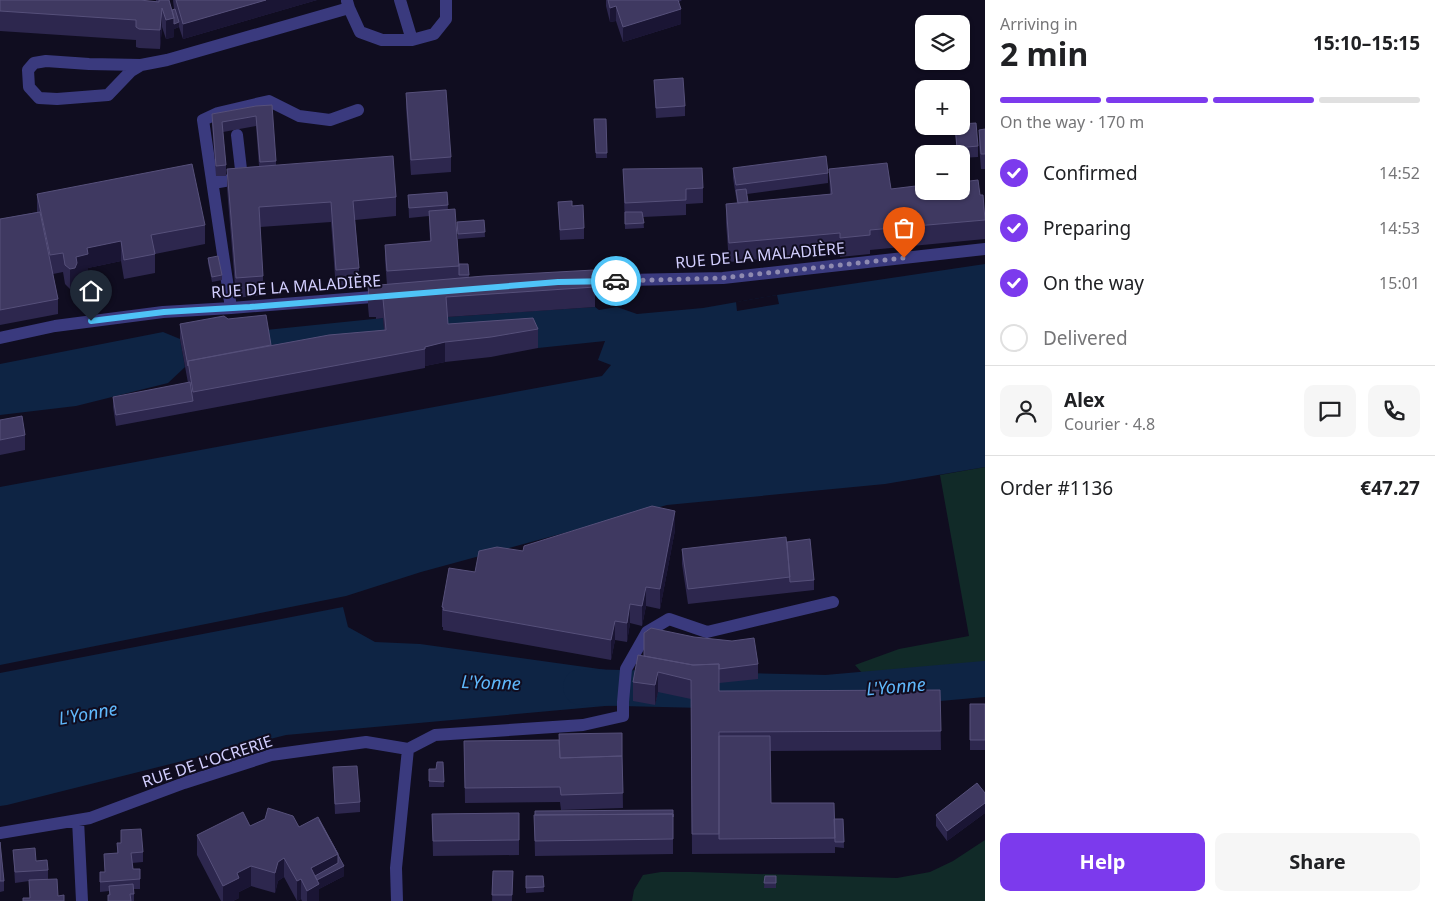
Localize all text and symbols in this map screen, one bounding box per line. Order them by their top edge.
text: Arriving in [1000,13,1078,35]
map controls [915,15,970,200]
button: layers [915,15,970,70]
text: 15:10–15:15 [1313,30,1420,56]
text: 2 min [1000,32,1088,75]
button: + [915,80,970,135]
text: On the way · 170 m [1000,111,1144,133]
button: − [915,145,970,200]
icon: check [1000,159,1028,187]
text: Confirmed [1043,160,1138,186]
text: 14:52 [1379,162,1420,184]
pin [883,207,925,258]
icon: bag [890,214,918,242]
icon: check [1000,214,1028,242]
text: Preparing [1043,215,1131,241]
text: 14:53 [1379,217,1420,239]
street label: RUE DE LA MALADIÈRE [674,237,846,273]
courier [591,256,641,306]
icon: car [602,267,630,295]
street label: RUE DE LA MALADIÈRE [210,269,382,303]
icon: check [1000,269,1028,297]
pin [70,270,112,321]
text: On the way [1043,270,1144,296]
text: 15:01 [1379,272,1420,294]
icon: home [77,277,105,305]
text: Delivered [1043,325,1128,351]
button: person [1000,385,1052,437]
button: chat [1304,385,1356,437]
button: phone [1368,385,1420,437]
text: Alex [1064,387,1105,413]
text: Courier · 4.8 [1064,413,1155,435]
text: Order #1136 [1000,475,1113,501]
text: €47.27 [1360,475,1420,501]
water label: L'Yonne [461,669,521,695]
water label: L'Yonne [865,671,927,701]
water label: L'Yonne [56,696,119,730]
street label: RUE DE L'OCRERIE [139,730,275,792]
button: Help [1000,833,1205,891]
button: Share [1215,833,1420,891]

